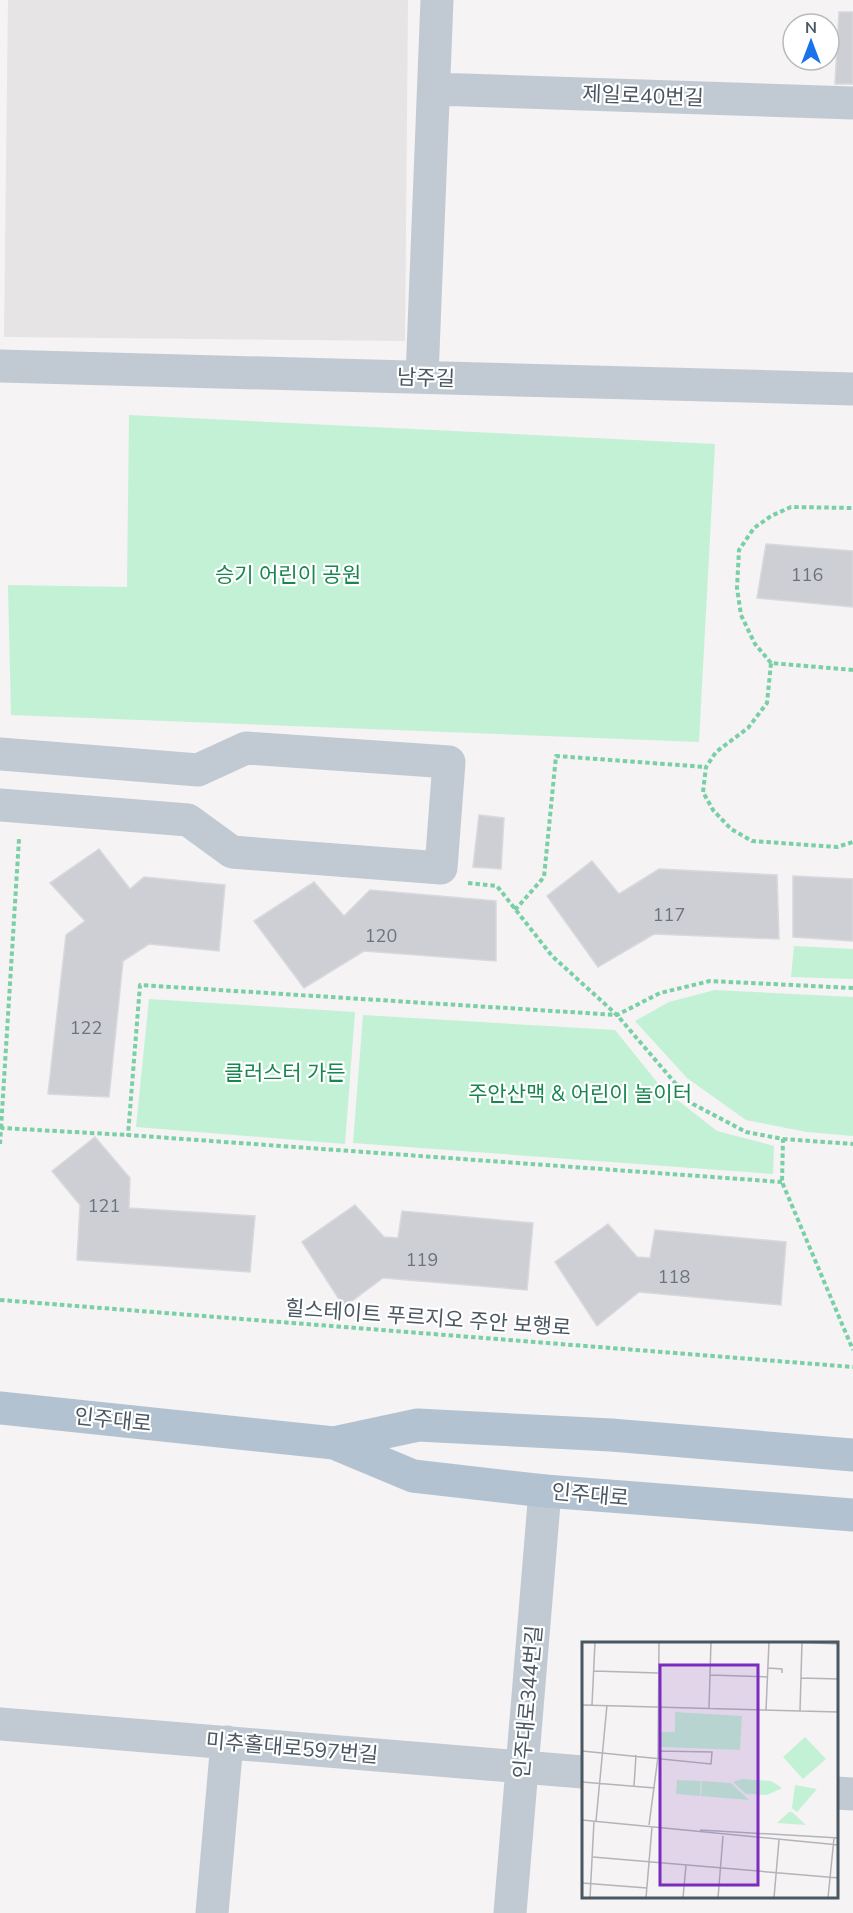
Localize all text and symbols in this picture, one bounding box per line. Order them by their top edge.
north arrow [781,12,841,72]
text: N [805,17,817,39]
street label: 제일로40번길 [582,80,704,112]
street label: 남주길 [397,363,455,393]
park label: 승기 어린이 공원 [215,561,361,589]
house number: 116 [791,563,823,587]
house number: 117 [653,903,685,927]
house number: 120 [365,924,397,948]
house number: 122 [70,1016,102,1040]
park label: 클러스터 가든 [224,1059,346,1087]
park label: 주안산맥 & 어린이 놀이터 [468,1080,692,1108]
house number: 121 [88,1194,120,1218]
house number: 119 [406,1248,438,1272]
house number: 118 [658,1265,690,1289]
street label: 힐스테이트 푸르지오 주안 보행로 [284,1294,572,1342]
street label: 인주대로 [73,1402,153,1438]
street label: 인주대로 [550,1478,630,1512]
street label: 인주대로344번길 [507,1624,549,1780]
inset map [582,1642,838,1898]
street label: 미추홀대로597번길 [205,1727,379,1769]

